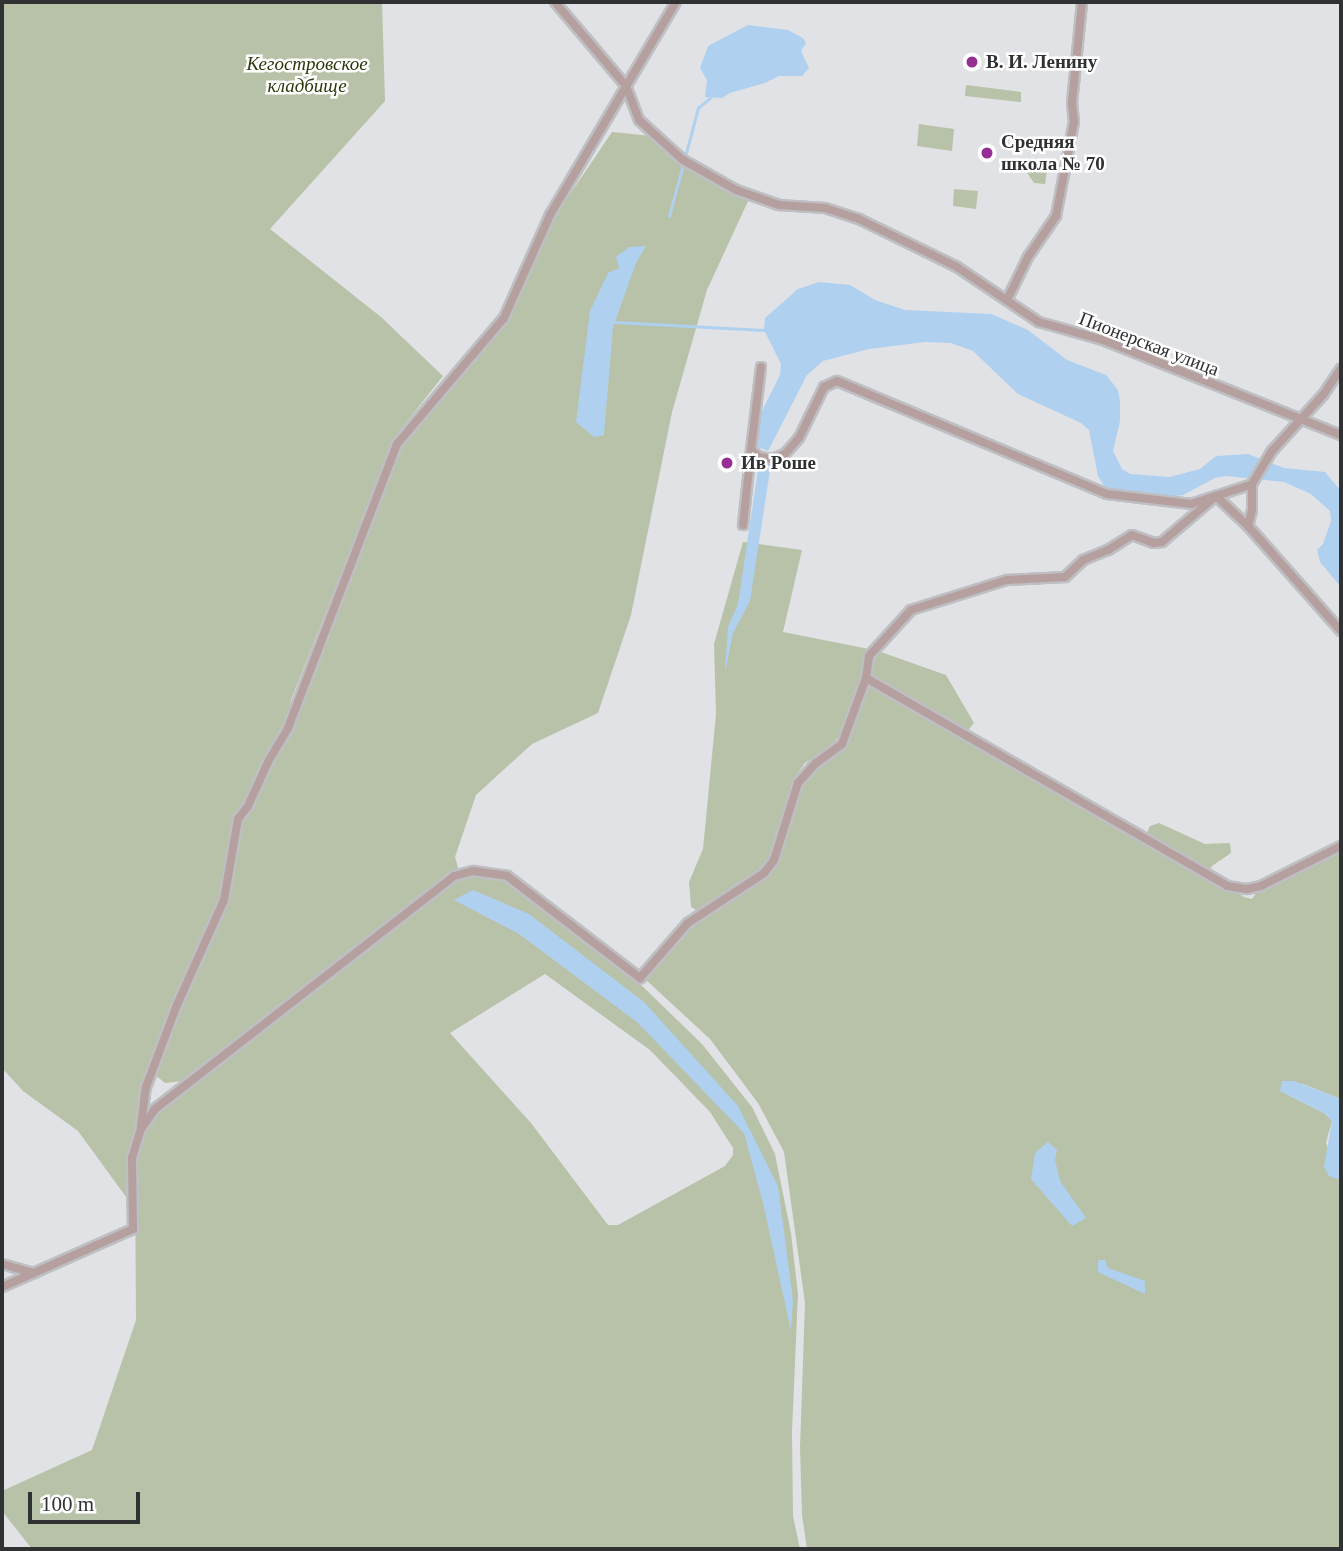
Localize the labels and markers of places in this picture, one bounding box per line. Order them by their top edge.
place label: В. И. Ленину [986,51,1097,73]
marker: В. И. Ленину [964,54,980,70]
place label: Средняя школа № 70 [1001,131,1105,175]
marker: Средняя школа № 70 [979,145,995,161]
place label: Ив Роше [741,452,816,474]
marker: Ив Роше [719,455,735,471]

